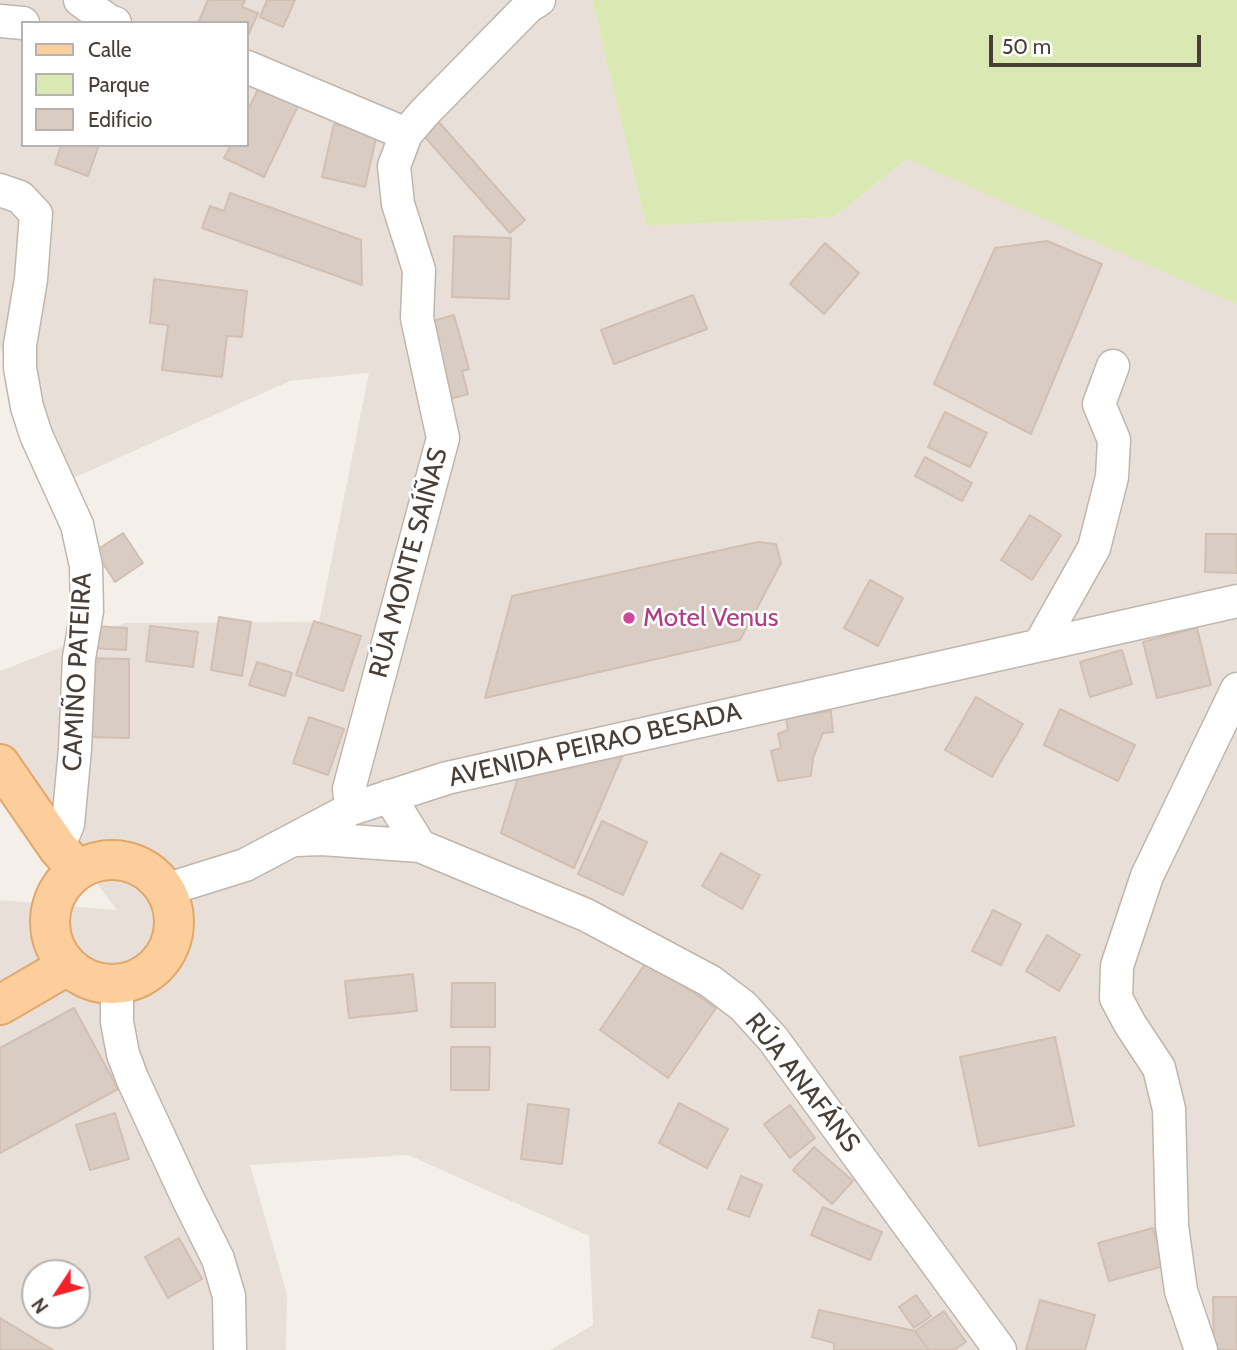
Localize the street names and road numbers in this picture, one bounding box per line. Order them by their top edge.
street label: RÚA MONTE SAÍÑAS [363,445,455,681]
street label: CAMIÑO PATEIRA [57,572,99,772]
street label: AVENIDA PEIRAO BESADA [446,696,744,794]
street label: RÚA ANAFÁNS [738,1007,866,1159]

